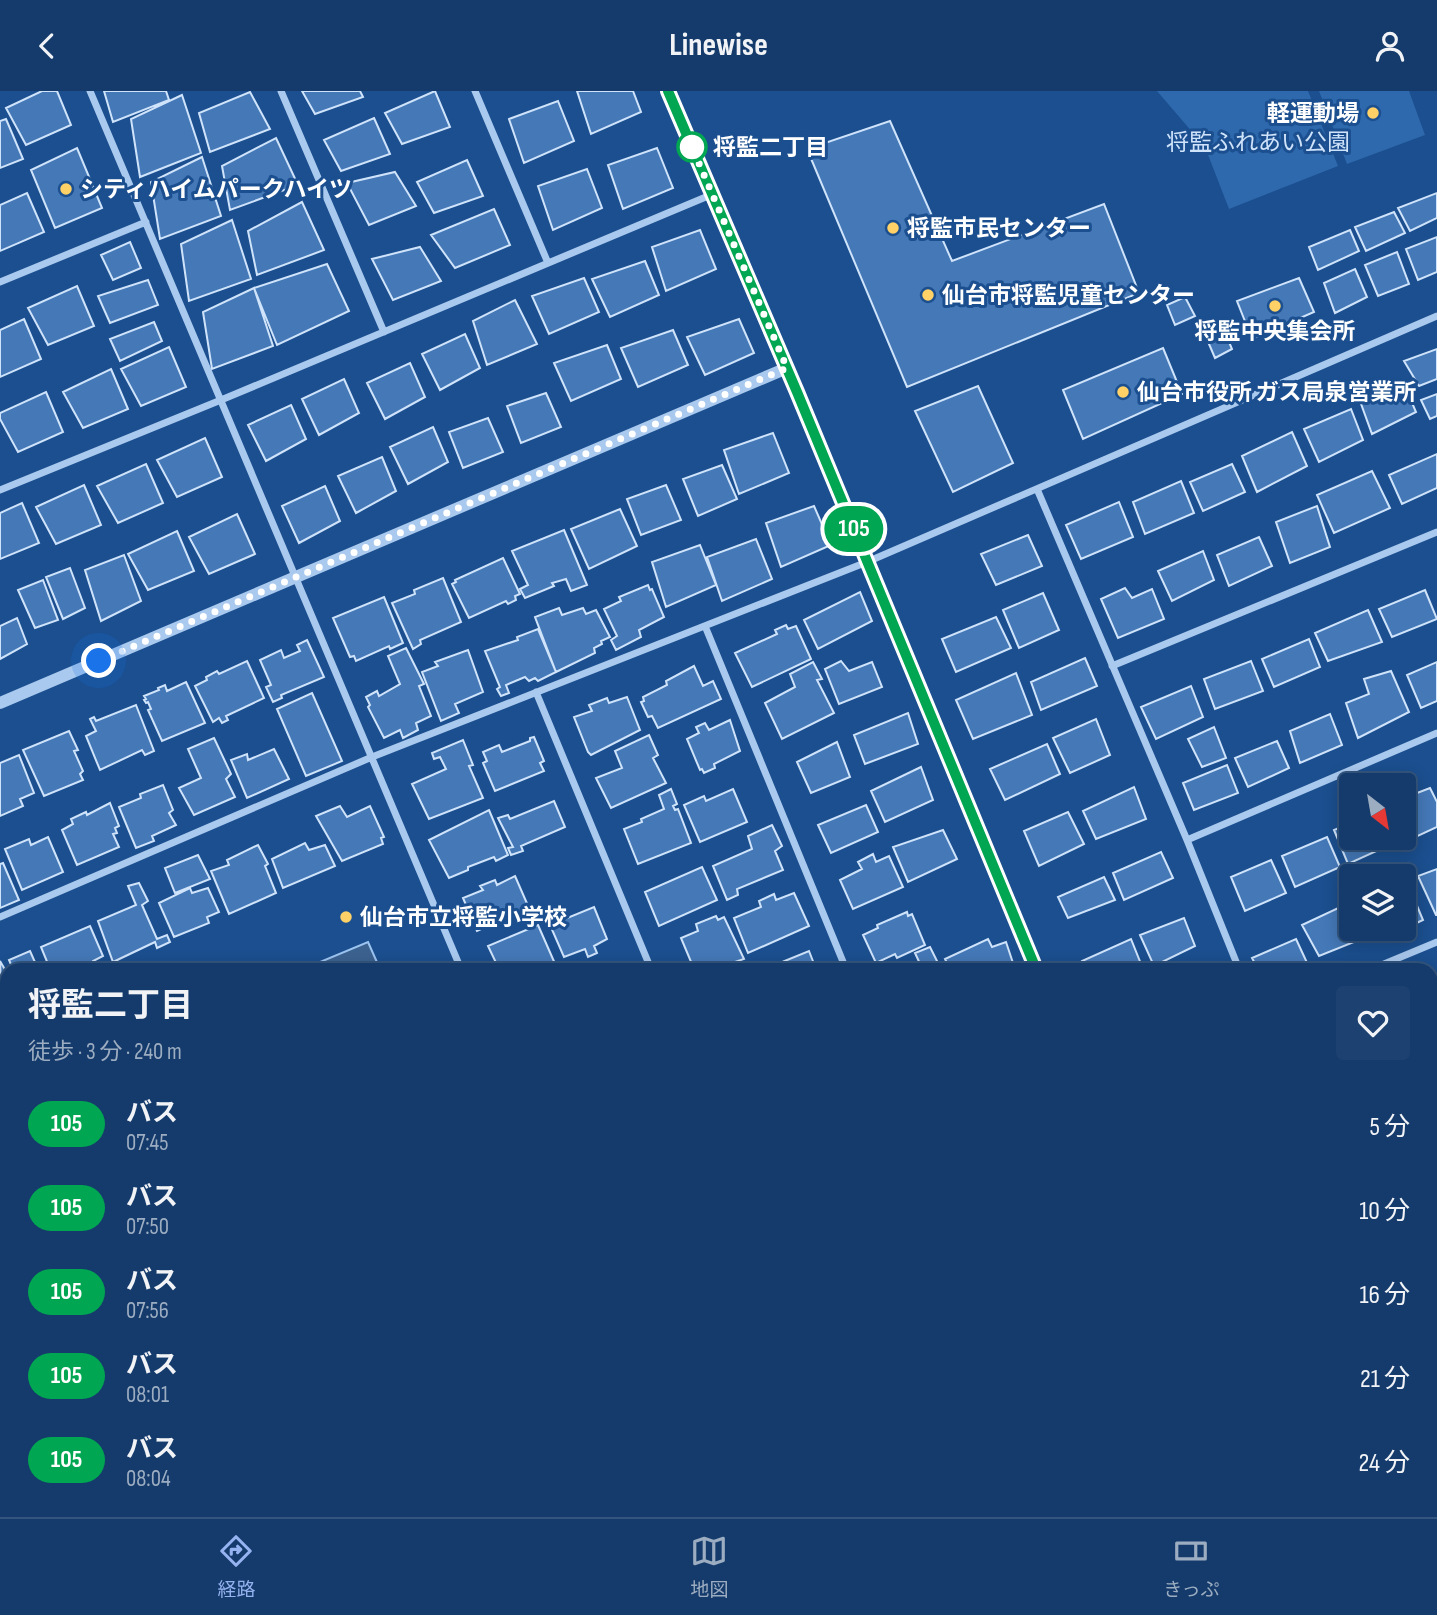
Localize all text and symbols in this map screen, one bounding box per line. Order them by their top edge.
text: Linewise [669,26,768,65]
icon: back [28,27,66,65]
icon: person [1371,27,1409,65]
place label: 軽運動場 [1267,100,1359,128]
marker: 軽運動場 [1365,105,1381,121]
park label: 将監ふれあい公園 [1166,129,1350,157]
marker: 将監二丁目 [677,132,707,162]
place label: 将監二丁目 [713,134,828,162]
place label: シティハイムパークハイツ [80,176,352,204]
marker: シティハイムパークハイツ [58,181,74,197]
place label: 将監市民センター [907,215,1091,243]
marker: 将監市民センター [885,220,901,236]
place label: 仙台市将監児童センター [942,282,1195,310]
marker: 仙台市将監児童センター [920,287,936,303]
marker: 将監中央集会所 [1267,298,1283,314]
place label: 将監中央集会所 [1195,318,1356,346]
place label: 仙台市役所 ガス局泉営業所 [1137,379,1417,407]
marker: 仙台市役所 ガス局泉営業所 [1115,384,1131,400]
line badge: 105 [814,506,894,552]
text: 105 [838,514,870,543]
your location [81,643,116,678]
north arrow [1339,773,1416,851]
map controls [1339,773,1416,941]
button: layers [1339,864,1416,941]
place label: 仙台市立将監小学校 [360,904,567,932]
marker: 仙台市立将監小学校 [338,909,354,925]
text: 将監二丁目 [28,986,193,1026]
button: heart [1336,986,1410,1060]
text: 徒歩 · 3 分 · 240 m [28,1038,182,1066]
text: バス [126,1098,178,1129]
text: 105 [51,1109,82,1138]
text: 5 分 [1369,1112,1410,1143]
text: 07:45 [126,1129,169,1157]
text: バス [126,1182,178,1213]
text: 105 [51,1193,82,1222]
text: 10 分 [1359,1196,1410,1227]
text: 07:50 [126,1213,169,1241]
text: バス [126,1266,178,1297]
text: 105 [51,1277,82,1306]
text: 16 分 [1359,1280,1410,1311]
text: 07:56 [126,1297,169,1325]
text: バス [126,1350,178,1381]
text: 105 [51,1361,82,1390]
text: 21 分 [1360,1364,1410,1395]
text: 08:01 [126,1381,169,1409]
text: バス [126,1434,178,1465]
text: 105 [51,1445,82,1474]
text: 24 分 [1358,1448,1410,1479]
text: 08:04 [126,1465,171,1493]
tab: 経路 [217,1532,255,1602]
tab: 地図 [690,1532,728,1602]
tab: きっぷ [1163,1532,1220,1602]

